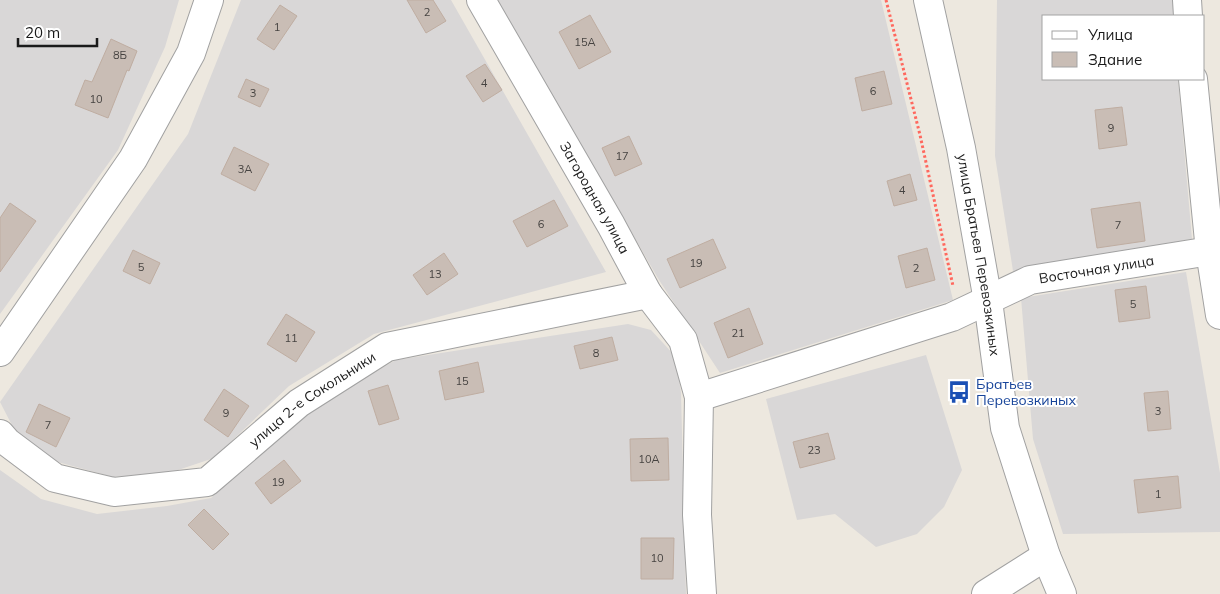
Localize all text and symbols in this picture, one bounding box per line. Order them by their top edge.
house number: 2 [424,5,431,19]
scale bar [18,15,96,47]
legend [1042,15,1205,80]
house number: 1 [274,20,280,34]
text: 20 m [25,23,60,42]
text: Улица [1087,25,1133,44]
house number: 15А [574,35,596,49]
house number: 8Б [113,48,127,62]
text: Здание [1088,50,1142,69]
house number: 4 [481,76,488,90]
house number: 6 [870,84,877,98]
house number: 3 [250,86,256,100]
house number: 10 [89,92,103,106]
house number: 9 [1108,121,1114,135]
street label: Загородная улица [556,138,634,257]
house number: 17 [615,149,629,163]
street label: улица Братьев Перевозкиных [953,152,1004,357]
house number: 3А [238,162,252,176]
house number: 4 [899,183,906,197]
house number: 6 [538,217,545,231]
house number: 7 [1115,218,1121,232]
street label: Восточная улица [1038,251,1155,287]
house number: 19 [689,256,703,270]
house number: 5 [138,260,145,274]
house number: 2 [913,261,920,275]
house number: 13 [428,267,442,281]
house number: 5 [1130,297,1137,311]
house number: 21 [731,326,745,340]
house number: 11 [284,331,298,345]
house number: 8 [593,346,600,360]
street label: улица 2-е Сокольники [245,348,379,451]
house number: 15 [455,374,469,388]
place label: Братьев Перевозкиных [976,375,1076,409]
bus stop icon: Братьев Перевозкиных [946,379,972,405]
house number: 3 [1155,404,1161,418]
house number: 9 [223,406,229,420]
house number: 7 [45,418,51,432]
house number: 23 [807,443,821,457]
house number: 10А [638,452,660,466]
house number: 19 [271,475,285,489]
house number: 1 [1155,487,1161,501]
house number: 10 [650,551,664,565]

